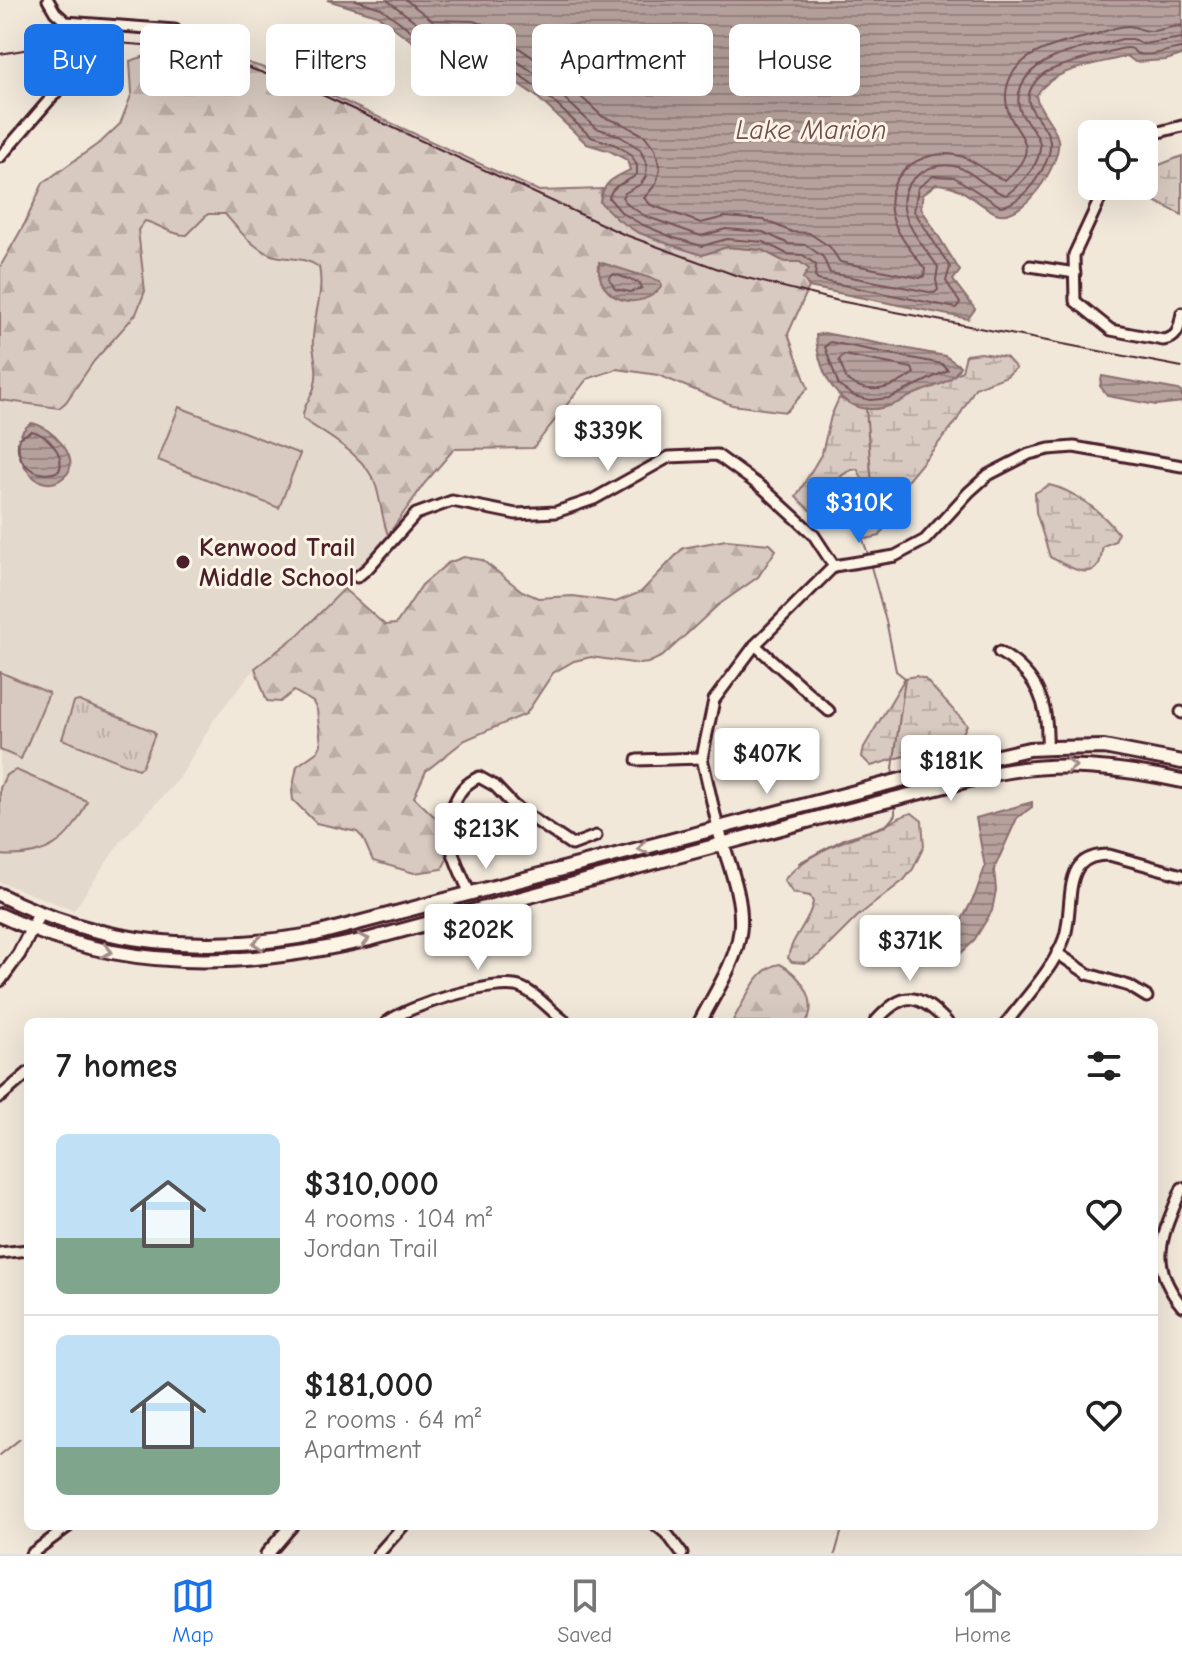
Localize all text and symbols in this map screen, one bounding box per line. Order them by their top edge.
chip: Buy [24,24,124,96]
chip: Rent [140,24,250,96]
chip: Filters [266,24,395,96]
chip: New [411,24,516,96]
chip: Apartment [532,24,713,96]
chip: House [729,24,860,96]
water label: Lake Marion [736,114,886,146]
map controls [1078,120,1158,200]
button: locate [1078,120,1158,200]
pin: $339K [552,405,664,473]
text: $339K [573,416,643,446]
pin: $310K [803,477,915,545]
text: $310K [825,488,893,518]
place label: Kenwood Trail Middle School [199,533,355,593]
marker: Kenwood Trail Middle School [174,553,192,571]
pin: $407K [711,728,823,796]
pin: $181K [895,735,1007,803]
text: $407K [732,739,802,769]
text: $181K [919,746,983,776]
one-way arrow [1065,757,1078,775]
pin: $213K [430,803,542,871]
text: $213K [453,814,519,844]
one-way arrow [636,839,650,856]
pin: $202K [422,904,534,972]
text: $202K [442,915,514,945]
pin: $371K [854,915,966,983]
text: $371K [877,926,943,956]
one-way arrow [356,932,370,949]
one-way arrow [251,934,264,951]
one-way arrow [100,941,113,958]
icon: filters [1082,1044,1126,1088]
text: 7 homes [56,1046,177,1086]
text: $310,000 [304,1164,439,1204]
icon: home [120,1166,216,1262]
icon: heart [1082,1192,1126,1236]
text: 4 rooms · 104 m² [304,1204,492,1234]
text: Jordan Trail [304,1234,438,1264]
text: $181,000 [304,1365,433,1405]
icon: home [120,1367,216,1463]
icon: heart [1082,1393,1126,1437]
text: 2 rooms · 64 m² [304,1405,481,1435]
text: Apartment [304,1435,420,1465]
tab: Map [171,1574,215,1648]
tab: Saved [557,1574,612,1648]
tab: Home [954,1574,1011,1648]

